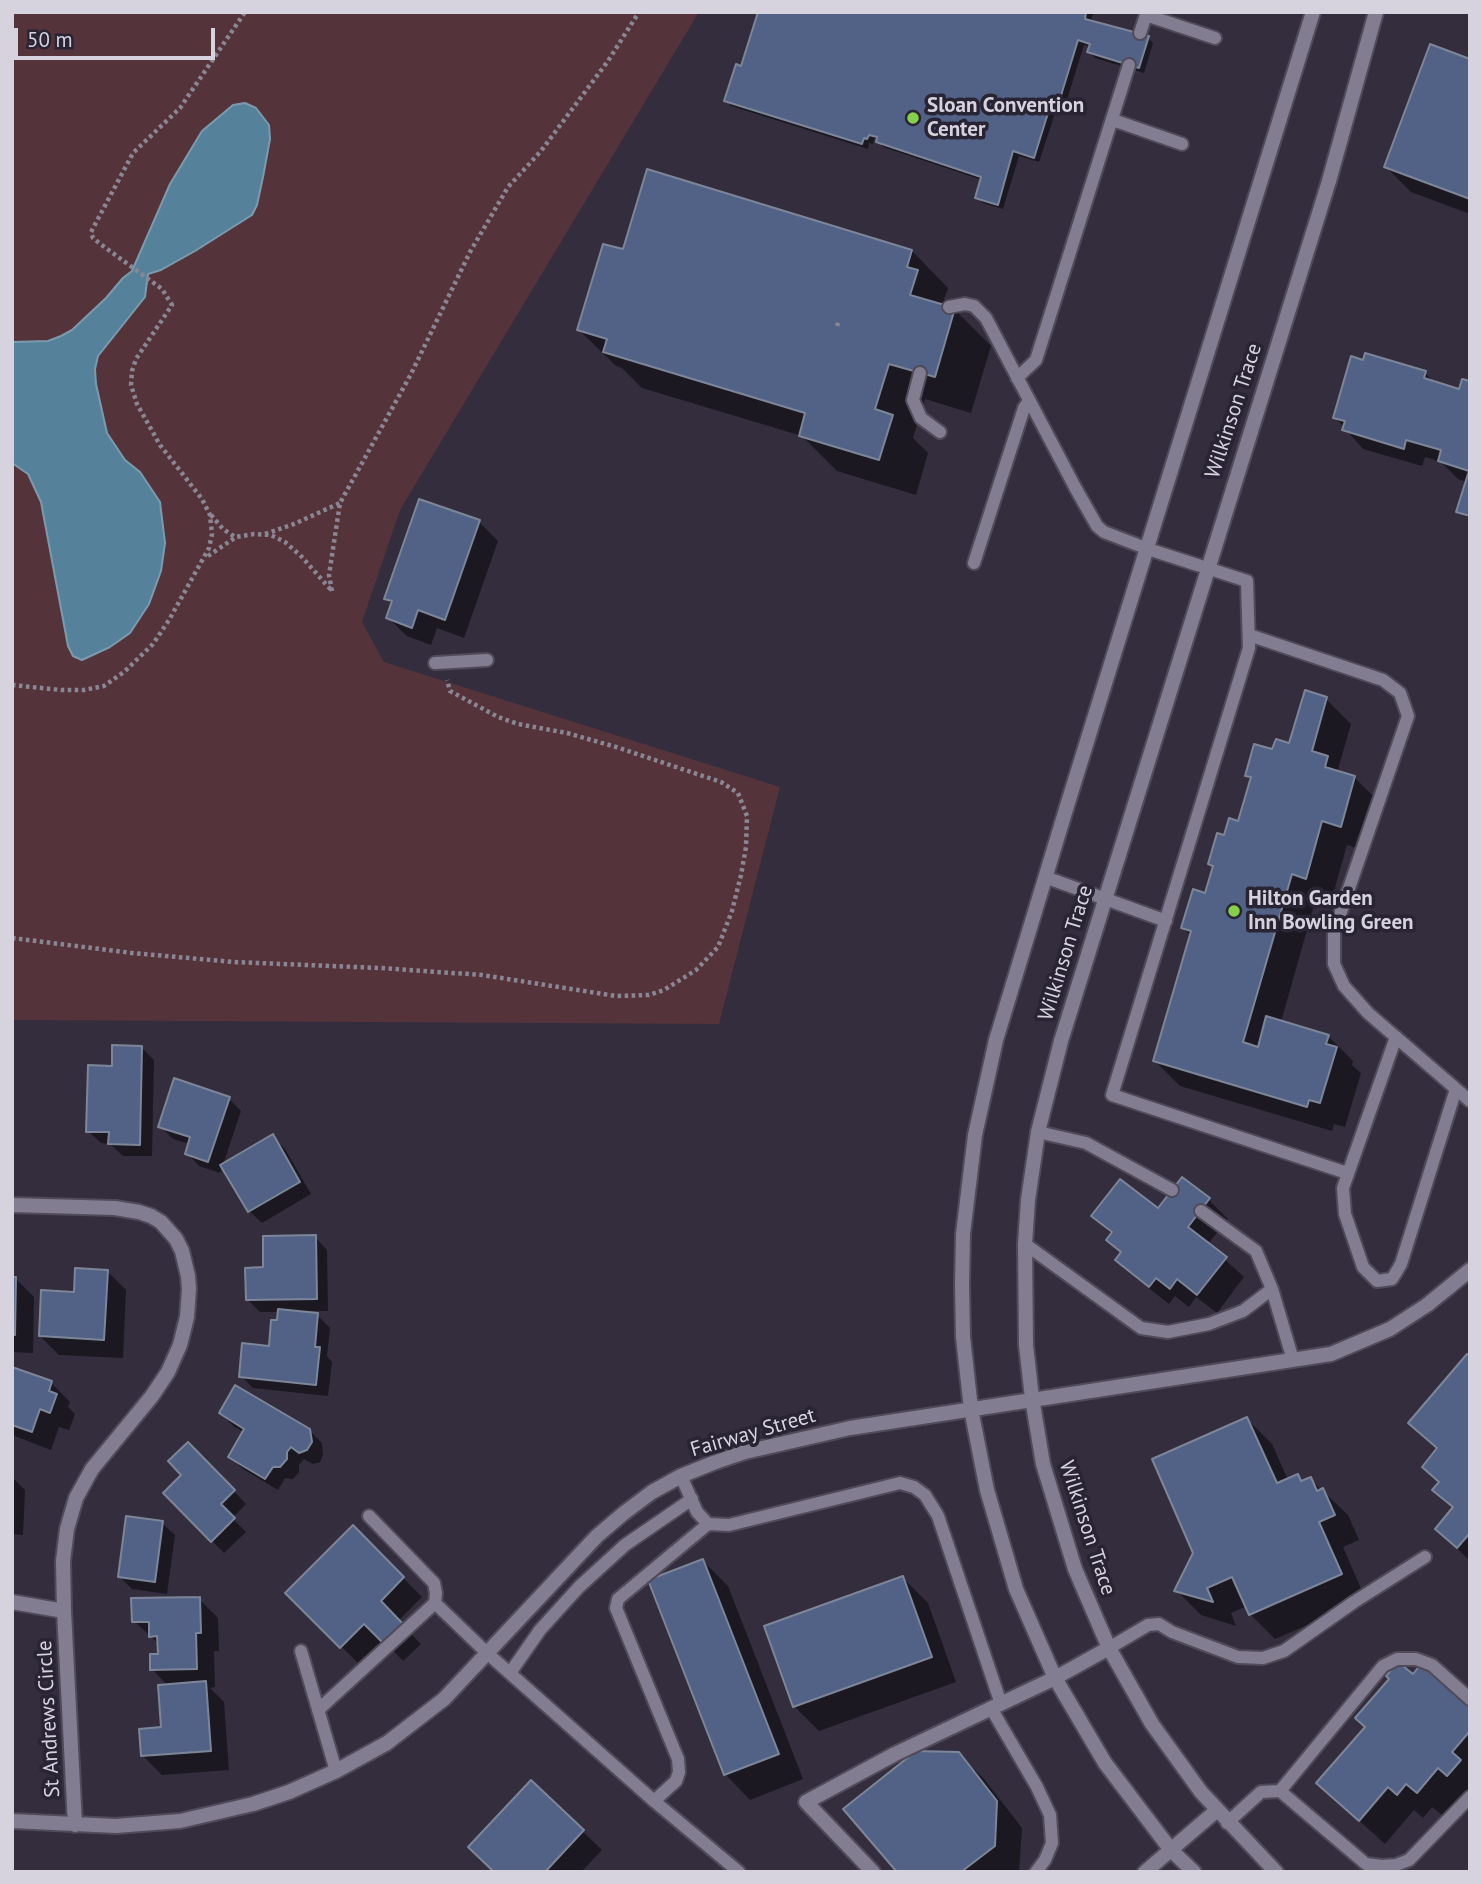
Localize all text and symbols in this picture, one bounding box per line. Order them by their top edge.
scale bar [18,14,219,58]
text: 50 m [27,26,73,53]
place label: Sloan Convention Center [927,93,1084,143]
marker: Sloan Convention Center [905,110,921,126]
street label: Wilkinson Trace [1200,340,1268,482]
street label: Wilkinson Trace [1033,882,1099,1024]
place label: Hilton Garden Inn Bowling Green [1248,886,1414,936]
marker: Hilton Garden Inn Bowling Green [1226,903,1242,919]
street label: Fairway Street [688,1403,818,1463]
street label: Wilkinson Trace [1053,1457,1121,1599]
street label: St Andrews Circle [32,1640,66,1798]

